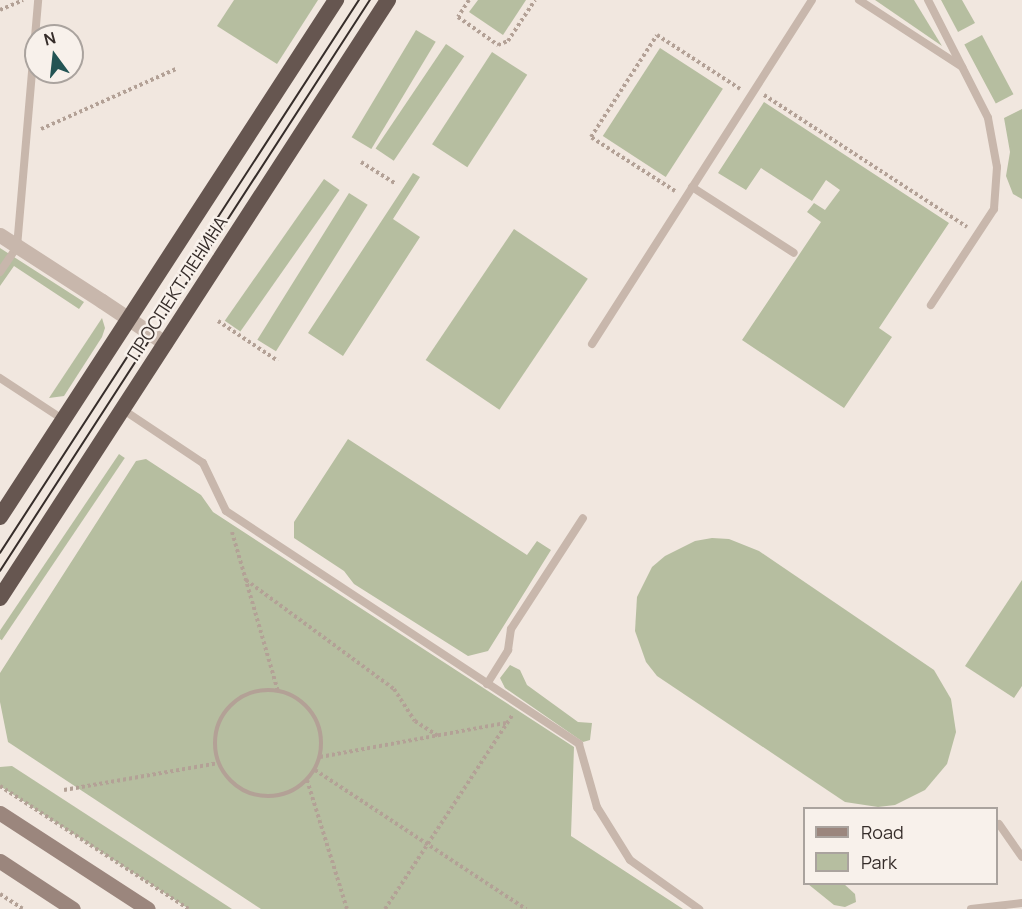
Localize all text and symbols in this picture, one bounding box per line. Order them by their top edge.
north arrow [24,24,84,84]
text: N [41,26,58,51]
street label: ПРОСПЕКТ ЛЕНИНА [122,212,232,364]
legend [803,807,998,885]
text: Road [861,820,904,844]
text: Park [861,850,897,874]

